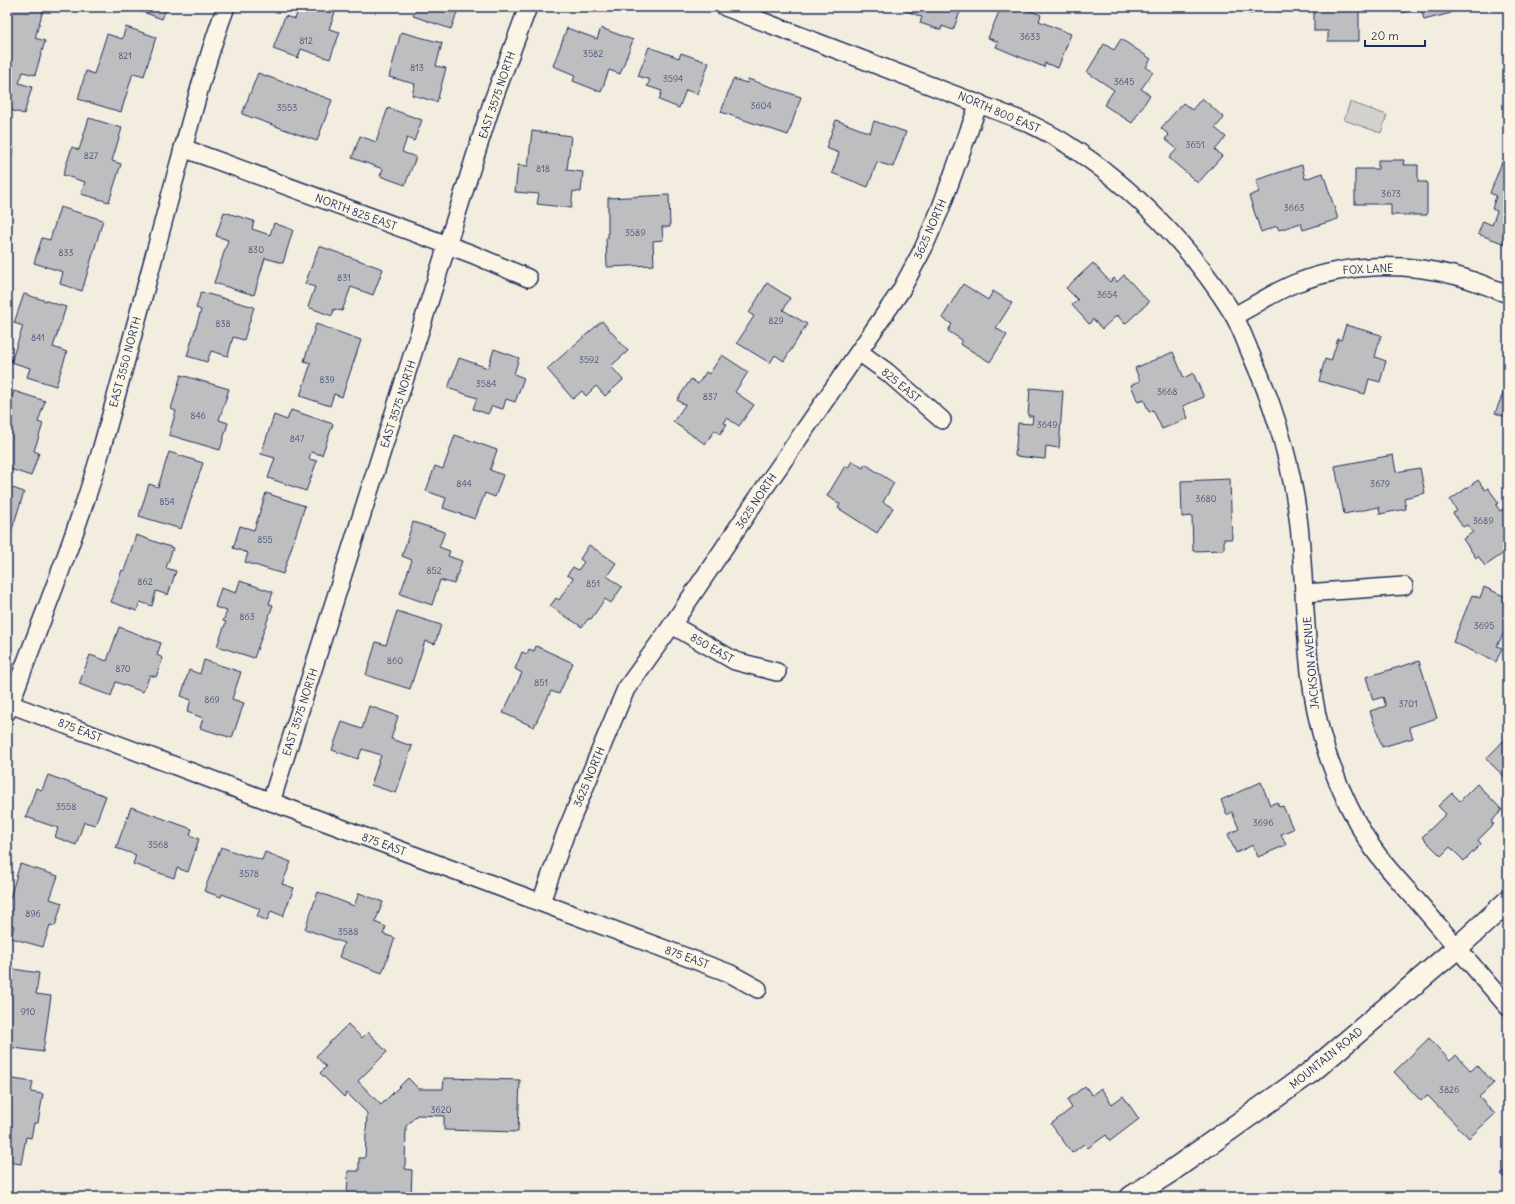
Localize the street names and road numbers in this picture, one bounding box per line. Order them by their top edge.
street label: EAST 3575 NORTH [475,49,519,141]
street label: NORTH 800 EAST [956,88,1042,136]
street label: NORTH 825 EAST [313,191,399,233]
street label: 3625 NORTH [911,197,949,261]
street label: FOX LANE [1342,261,1394,277]
street label: EAST 3550 NORTH [106,315,144,409]
street label: EAST 3575 NORTH [377,358,419,450]
street label: 825 EAST [879,365,924,406]
street label: 3625 NORTH [732,470,780,531]
street label: JACKSON AVENUE [1300,616,1322,710]
street label: 850 EAST [688,630,736,666]
street label: EAST 3575 NORTH [279,666,321,758]
street label: 875 EAST [56,715,104,745]
street label: 3625 NORTH [570,745,608,809]
street label: 875 EAST [360,830,408,859]
street label: 875 EAST [663,943,711,972]
street label: MOUNTAIN ROAD [1287,1024,1366,1092]

